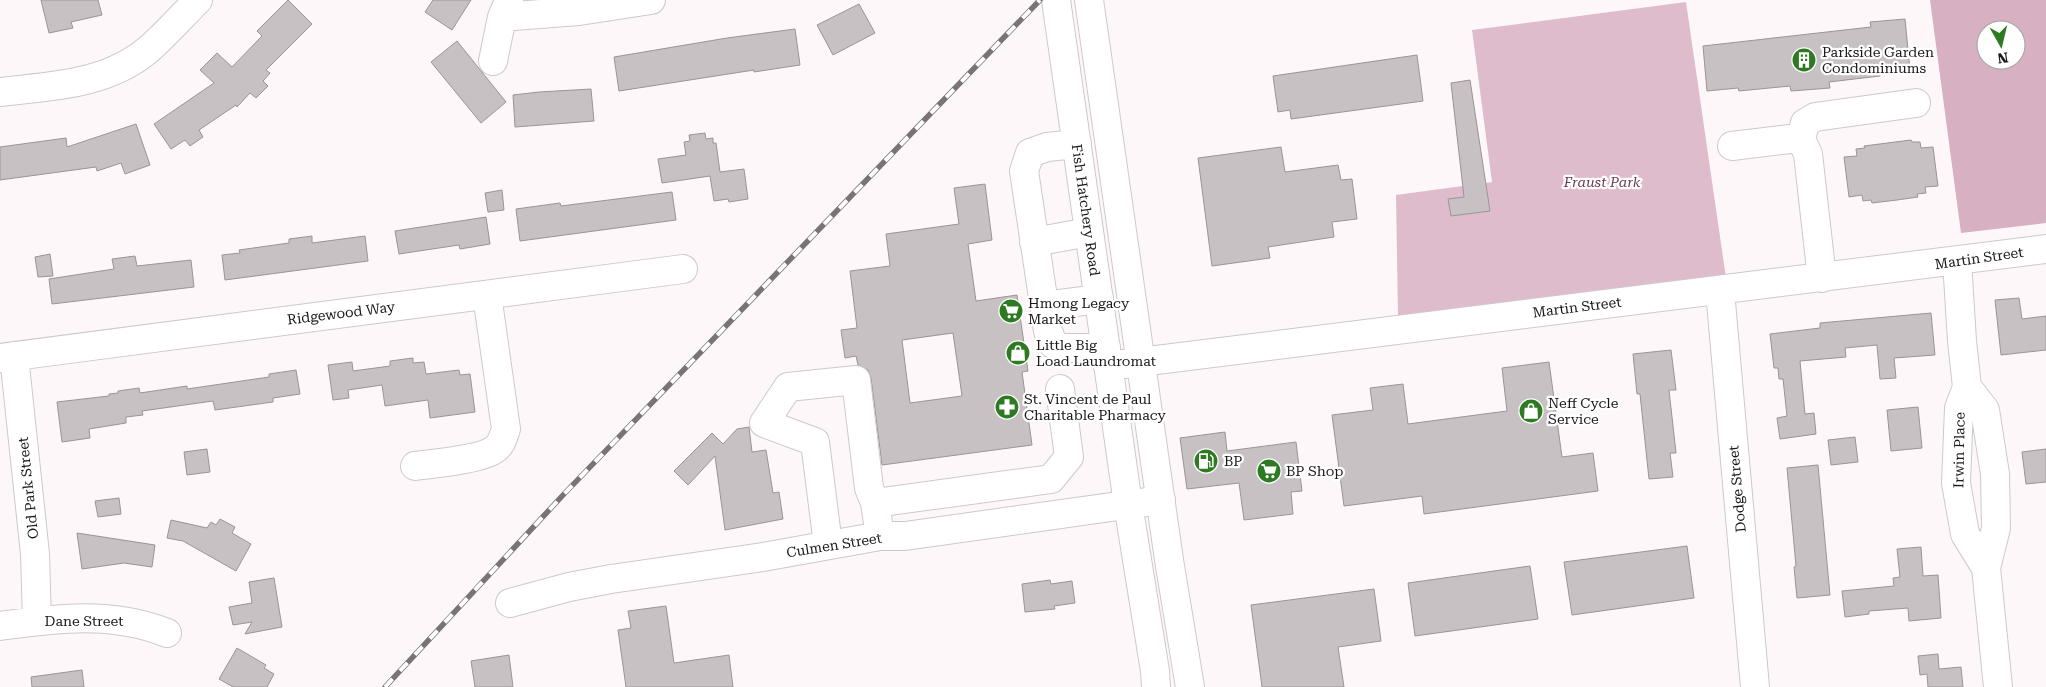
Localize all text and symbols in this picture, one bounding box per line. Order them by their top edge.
north arrow [1976,20,2026,70]
place label: Parkside Garden Condominiums [1822,44,1934,76]
building icon: Parkside Garden Condominiums [1791,47,1817,73]
text: N [1996,49,2009,67]
street label: Fish Hatchery Road [1069,143,1103,277]
park label: Fraust Park [1563,174,1641,190]
street label: Martin Street [1934,244,2024,272]
street label: Martin Street [1532,294,1622,320]
place label: Hmong Legacy Market [1028,295,1130,327]
street label: Ridgewood Way [286,298,397,328]
supermarket icon: Hmong Legacy Market [998,298,1024,324]
place label: Little Big Load Laundromat [1036,337,1156,369]
shop icon: Little Big Load Laundromat [1005,340,1031,366]
place label: St. Vincent de Paul Charitable Pharmacy [1024,391,1167,423]
pharmacy icon: St. Vincent de Paul Charitable Pharmacy [994,394,1020,420]
place label: Neff Cycle Service [1548,395,1619,427]
shop icon: Neff Cycle Service [1518,398,1544,424]
street label: Irwin Place [1950,412,1968,488]
street label: Old Park Street [15,436,41,540]
street label: Dodge Street [1725,445,1749,533]
fuel station icon: BP [1193,448,1219,474]
place label: BP [1224,453,1242,469]
supermarket icon: BP Shop [1256,458,1282,484]
place label: BP Shop [1286,463,1343,479]
street label: Culmen Street [785,530,883,560]
street label: Dane Street [45,613,123,629]

